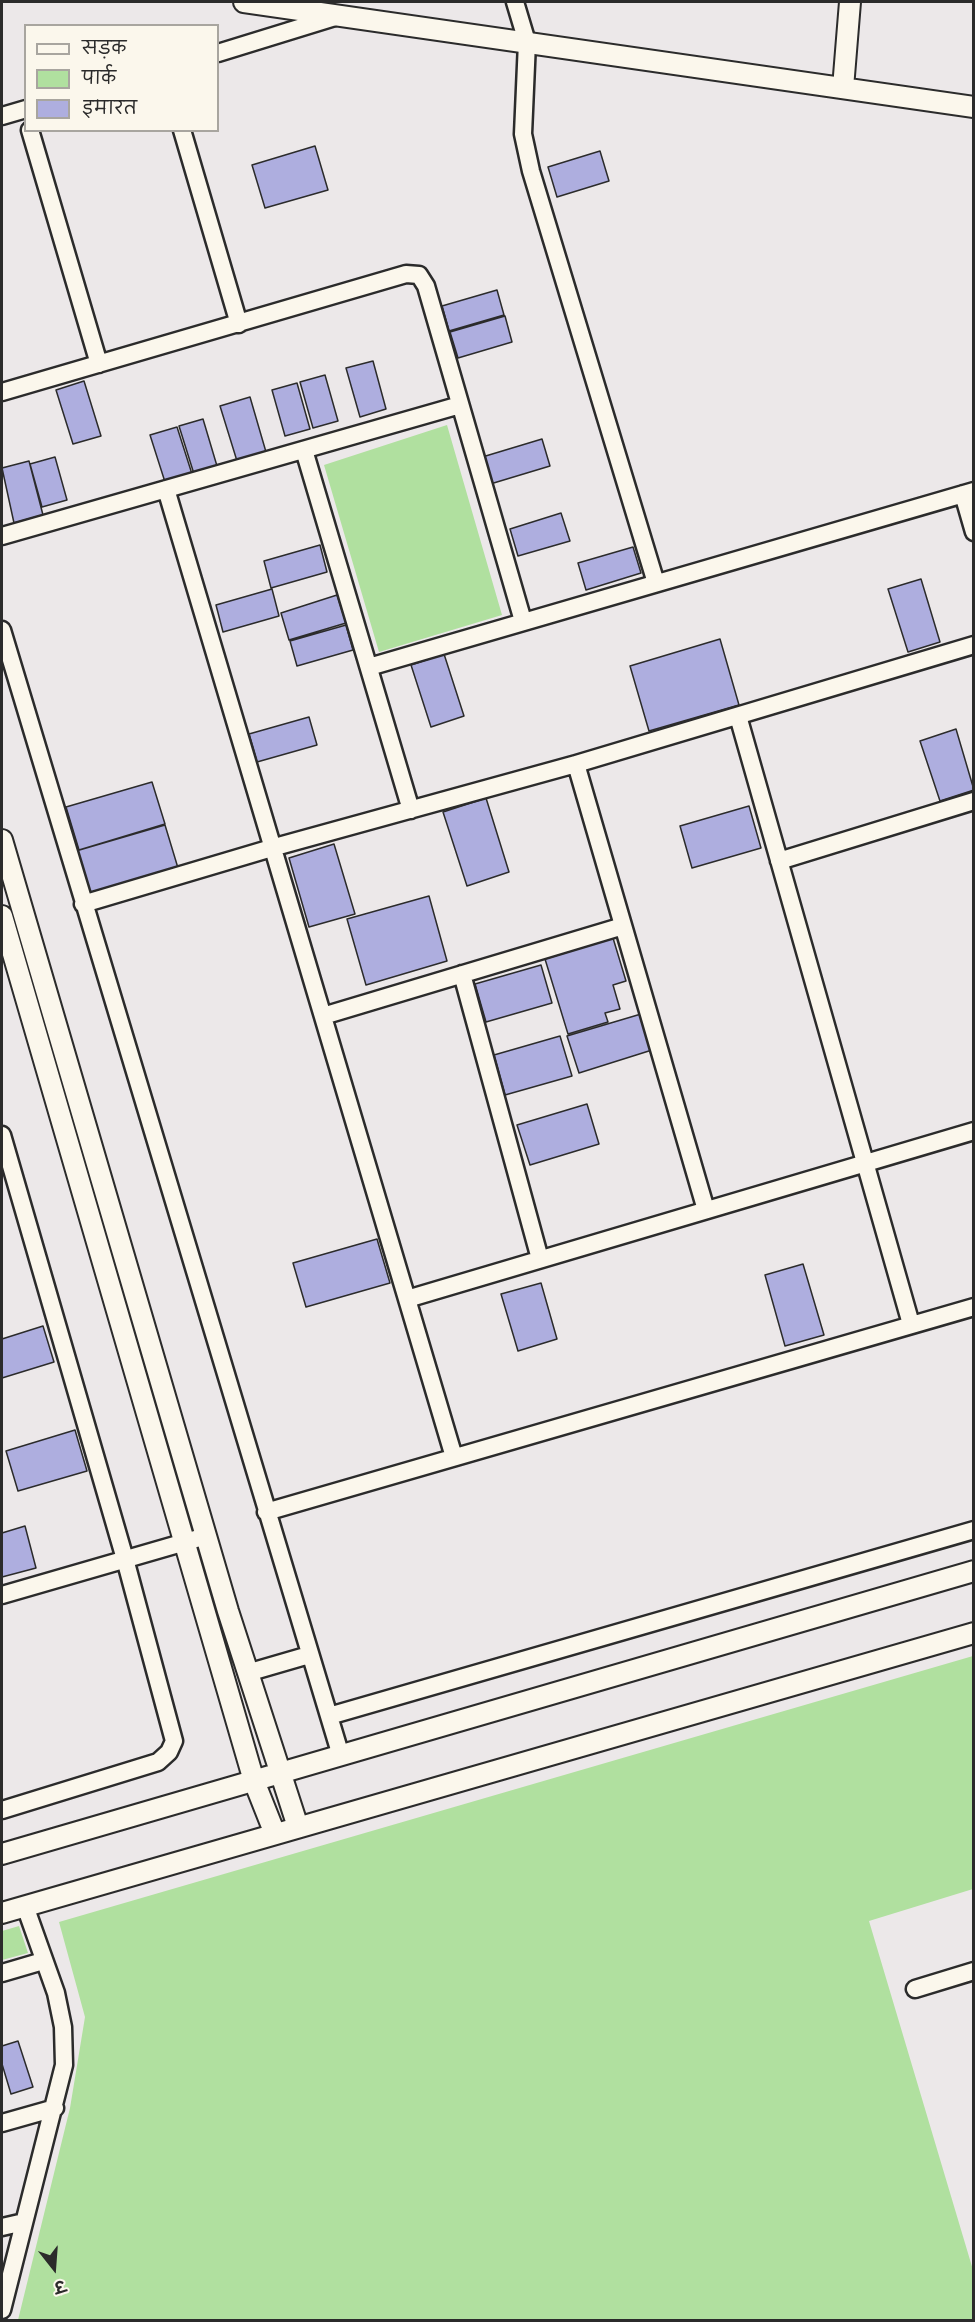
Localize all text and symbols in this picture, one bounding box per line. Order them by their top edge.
legend [24,24,219,132]
text: सड़क [82,37,126,61]
text: पार्क [82,67,116,91]
text: इमारत [82,97,137,121]
north arrow [24,2238,84,2298]
text: उ [51,2274,68,2297]

